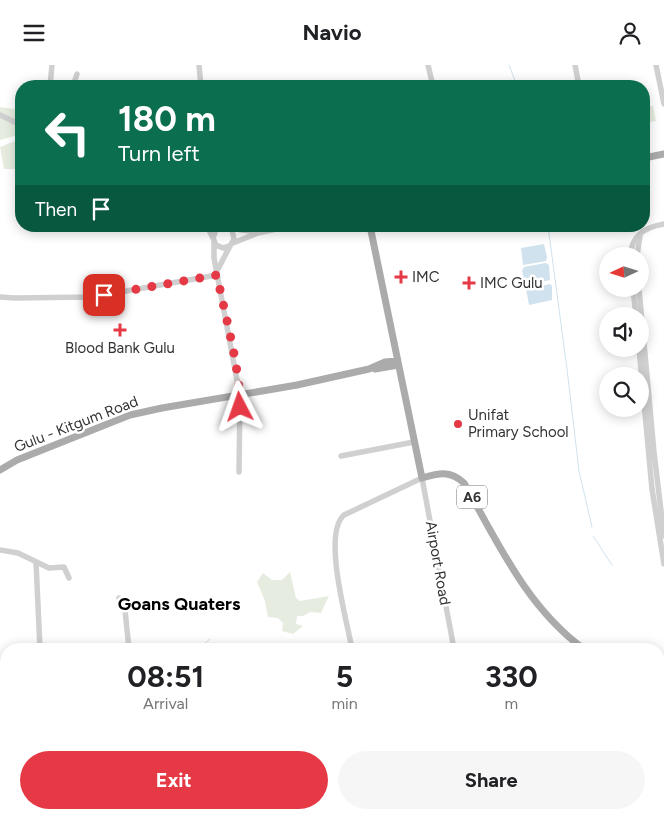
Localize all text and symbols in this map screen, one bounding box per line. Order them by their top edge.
icon: menu [20,19,48,47]
text: Navio [302,19,362,46]
icon: person [616,19,644,47]
text: 180 m [118,98,216,140]
icon: left [35,100,100,165]
text: Turn left [118,140,200,167]
icon: arrive [87,195,115,223]
text: Then [35,198,77,221]
north arrow [599,247,649,297]
map controls [599,247,649,417]
place label: IMC [412,268,440,286]
marker: IMC [394,270,408,284]
pin [83,274,125,316]
place label: IMC Gulu [480,274,543,292]
marker: IMC Gulu [462,276,476,290]
icon: arrive [90,281,118,309]
button: sound [599,307,649,357]
marker: Blood Bank Gulu [113,323,127,337]
place label: Blood Bank Gulu [65,339,175,357]
button: search [599,367,649,417]
position arrow [213,380,265,432]
street label: Gulu - Kitgum Road [11,392,141,456]
place label: Unifat Primary School [468,406,569,441]
marker: Unifat Primary School [452,418,464,430]
road number: A6 [457,486,487,509]
street label: Airport Road [422,519,454,607]
district label: Goans Quaters [118,593,241,615]
text: 08:51 [127,658,204,695]
text: 5 [336,658,353,695]
text: 330 [485,658,538,695]
text: Arrival [143,694,188,713]
text: min [331,694,358,713]
text: m [505,694,518,713]
button: Exit [20,751,328,809]
button: Share [338,751,645,809]

